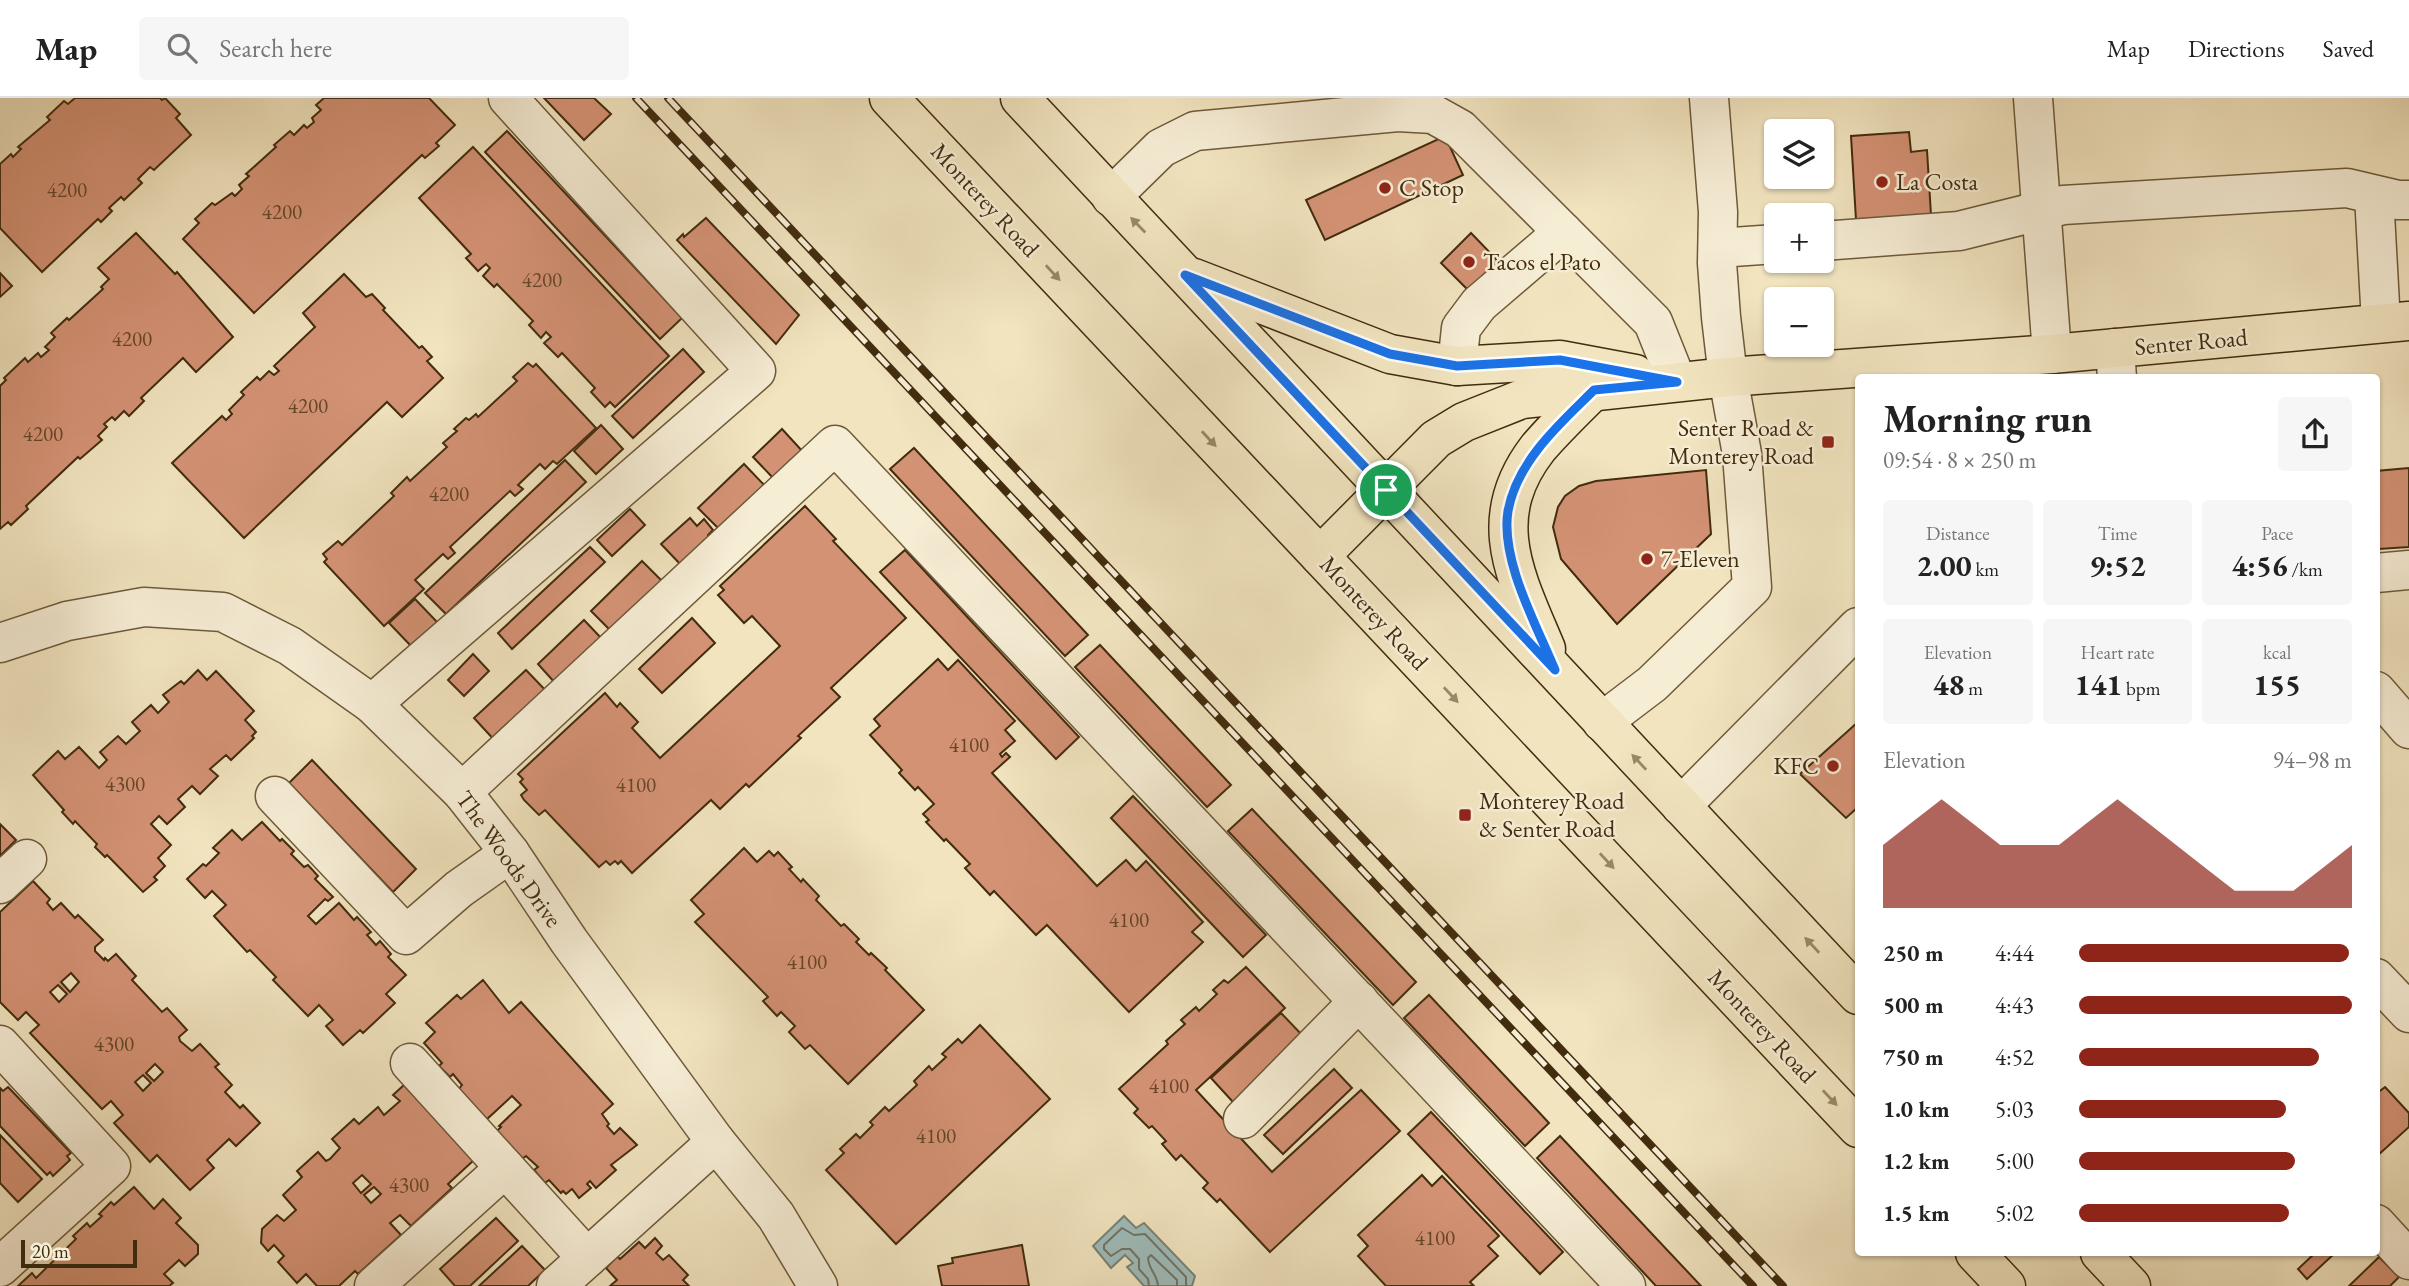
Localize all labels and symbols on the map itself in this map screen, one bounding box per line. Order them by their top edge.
street label: Monterey Road [924,136,1047,264]
place label: La Costa [1896,166,1979,197]
place label: C Stop [1399,172,1464,203]
marker: La Costa [1874,174,1890,190]
house number: 4200 [47,176,87,203]
marker: C Stop [1377,180,1393,196]
house number: 4200 [262,198,302,225]
one-way arrow [1130,217,1147,234]
place label: Tacos el Pato [1483,246,1601,277]
marker: Tacos el Pato [1461,254,1477,270]
one-way arrow [1045,264,1061,281]
house number: 4200 [522,266,562,293]
street label: Senter Road [2133,321,2250,362]
house number: 4200 [112,325,152,352]
house number: 4200 [288,392,328,419]
place label: Senter Road & Monterey Road [1668,412,1815,471]
house number: 4200 [23,420,63,447]
one-way arrow [1200,430,1216,447]
marker: Senter Road & Monterey Road [1820,434,1836,450]
pin [1356,460,1416,520]
house number: 4200 [429,480,469,507]
place label: 7-Eleven [1661,543,1740,574]
street label: Monterey Road [1313,549,1436,677]
marker: 7-Eleven [1639,551,1655,567]
one-way arrow [1443,686,1459,704]
house number: 4100 [949,731,989,758]
place label: KFC [1773,750,1819,781]
one-way arrow [1632,754,1648,771]
marker: KFC [1825,758,1841,774]
house number: 4300 [105,770,145,797]
house number: 4100 [616,771,656,798]
street label: The Woods Drive [449,784,570,933]
place label: Monterey Road & Senter Road [1479,785,1625,844]
marker: Monterey Road & Senter Road [1457,807,1473,823]
one-way arrow [1599,852,1615,869]
house number: 4100 [1109,906,1149,933]
one-way arrow [1804,937,1820,954]
house number: 4100 [787,948,827,975]
street label: Monterey Road [1701,962,1824,1090]
house number: 4300 [94,1030,134,1057]
house number: 4100 [1149,1072,1189,1099]
one-way arrow [1821,1089,1837,1106]
house number: 4100 [916,1122,956,1149]
house number: 4300 [389,1171,429,1198]
house number: 4100 [1415,1224,1455,1251]
scale bar [21,1237,136,1269]

